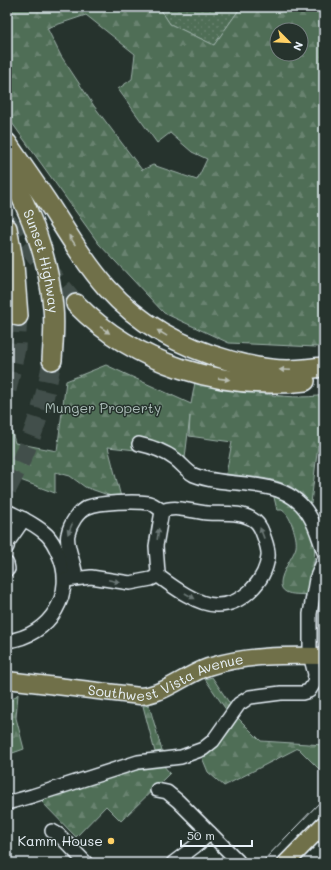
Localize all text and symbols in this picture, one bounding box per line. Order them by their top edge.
north arrow [269,22,309,62]
text: N [290,39,307,53]
street label: Sunset Highway [19,206,64,314]
one-way arrow [68,235,76,246]
one-way arrow [100,326,111,334]
one-way arrow [156,329,168,336]
one-way arrow [278,367,291,373]
one-way arrow [218,376,230,382]
park label: Munger Property [45,398,161,417]
one-way arrow [67,524,73,536]
one-way arrow [259,526,265,538]
one-way arrow [155,528,161,540]
one-way arrow [108,579,121,585]
one-way arrow [185,592,195,600]
street label: Southwest Vista Avenue [87,649,245,705]
scale bar [181,822,252,848]
text: 50 m [187,827,215,843]
place label: Kamm House [18,831,103,850]
marker: Kamm House [106,836,116,846]

